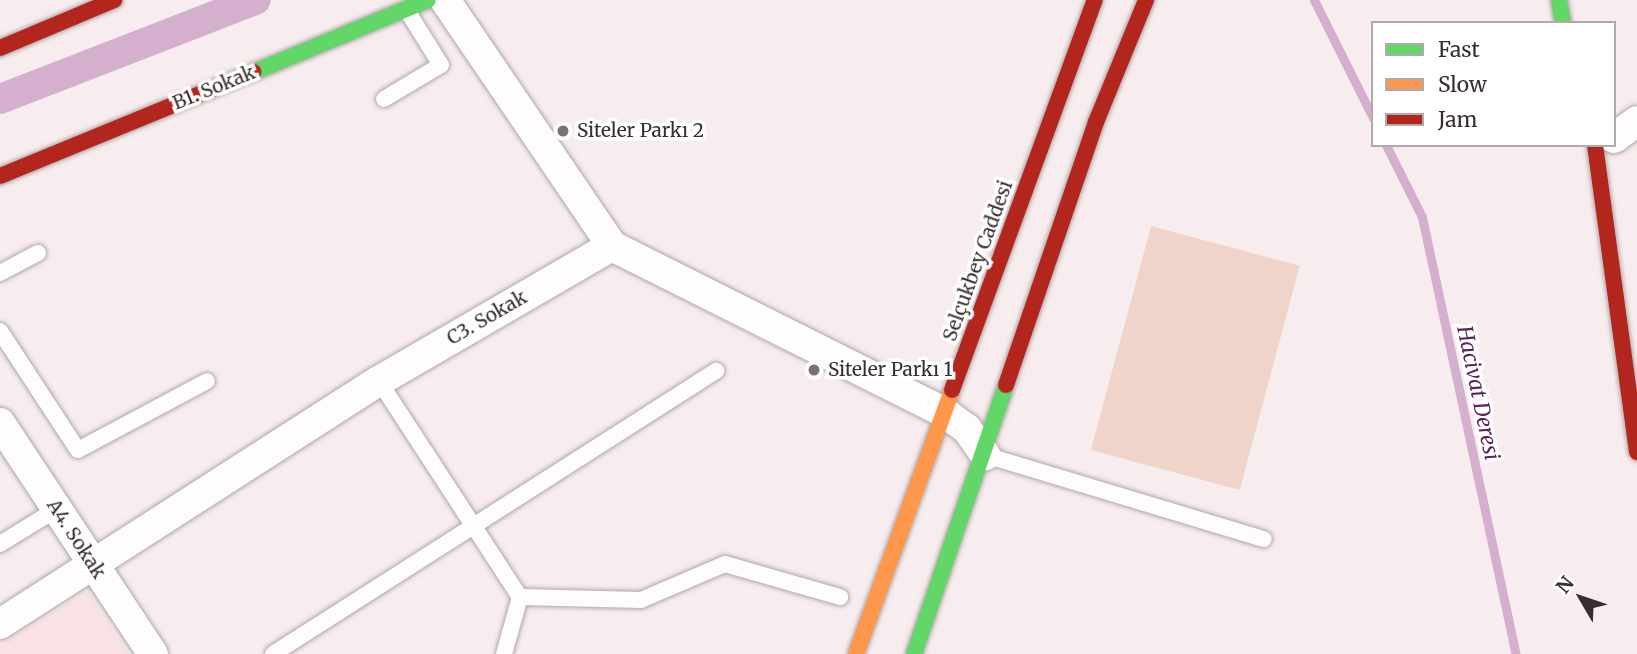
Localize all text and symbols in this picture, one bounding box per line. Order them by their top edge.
legend [1371,21,1616,147]
text: Fast [1438,36,1480,63]
street label: B1. Sokak [169,61,259,115]
text: Slow [1438,71,1487,98]
text: Jam [1438,106,1477,133]
place label: Siteler Parkı 2 [577,120,704,142]
marker: Siteler Parkı 2 [555,123,571,139]
street label: Selçukbey Caddesi [938,178,1018,344]
street label: C3. Sokak [443,286,531,350]
water label: Hacivat Deresi [1451,324,1505,462]
place label: Siteler Parkı 1 [828,359,952,381]
marker: Siteler Parkı 1 [806,362,822,378]
street label: A4. Sokak [42,495,110,583]
north arrow [1546,563,1616,633]
text: N [1551,571,1579,598]

